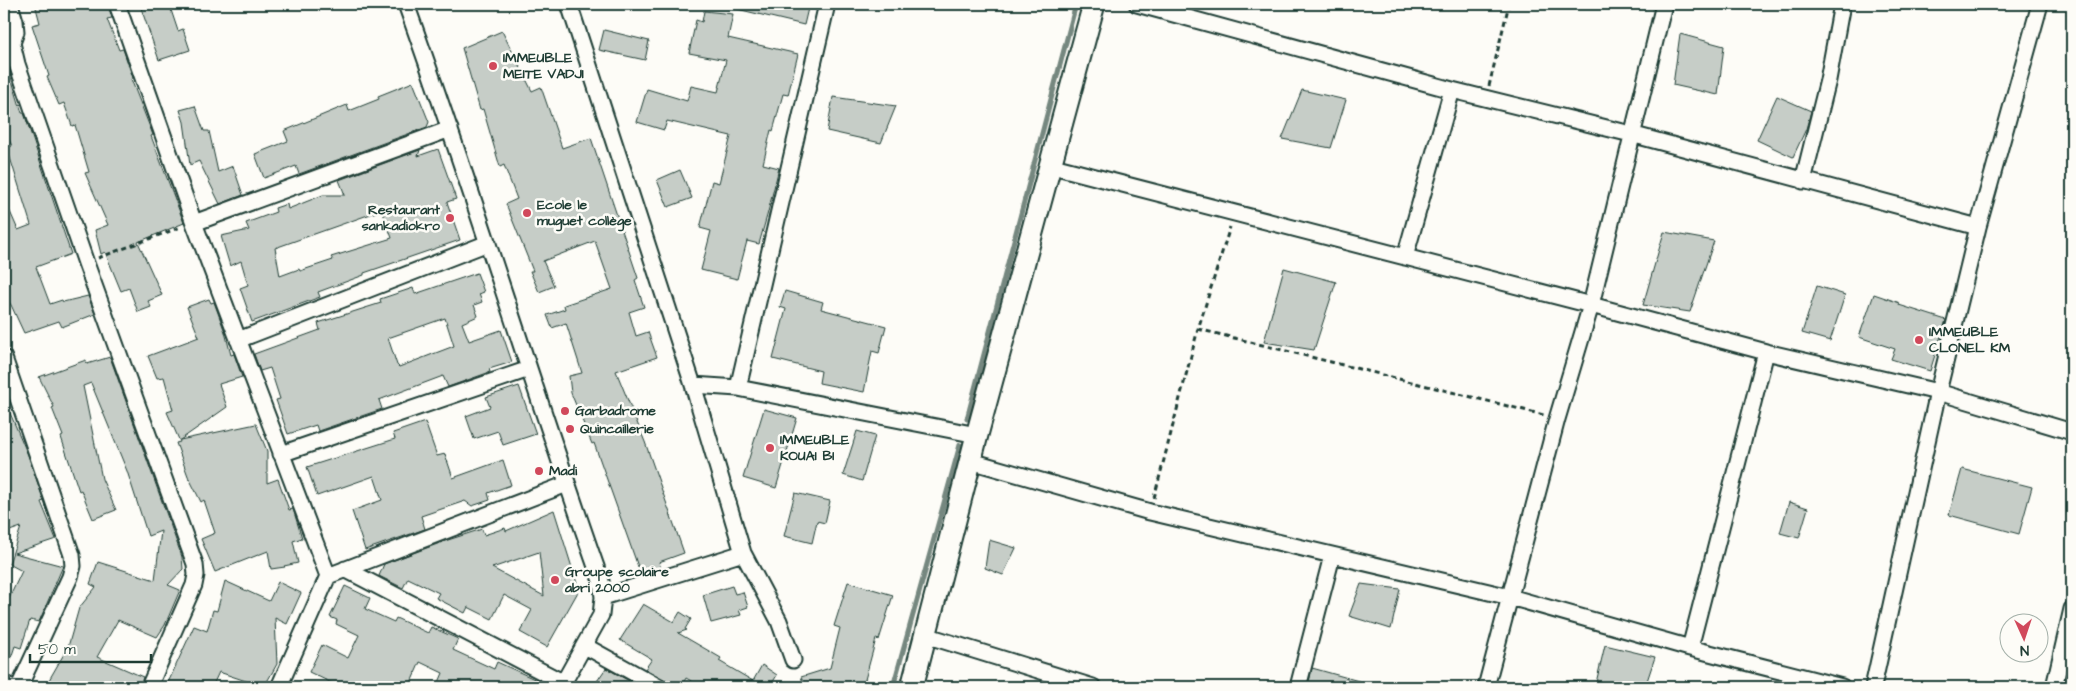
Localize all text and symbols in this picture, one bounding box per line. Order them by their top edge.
place label: IMMEUBLE MEITE VADJI [503,48,584,84]
marker: IMMEUBLE MEITE VADJI [487,60,499,72]
place label: Ecole le muguet collège [537,195,632,232]
place label: Restaurant sankadiokro [362,200,440,236]
marker: Ecole le muguet collège [521,207,533,219]
marker: Restaurant sankadiokro [444,212,456,224]
place label: IMMEUBLE CLONEL KM [1929,322,2011,358]
marker: IMMEUBLE CLONEL KM [1913,334,1925,346]
place label: Garbadrome [575,401,656,421]
marker: Garbadrome [559,405,571,417]
place label: Quincaillerie [580,419,654,439]
marker: Quincaillerie [564,423,576,435]
place label: IMMEUBLE KOUAI BI [780,430,850,466]
marker: IMMEUBLE KOUAI BI [764,442,776,454]
place label: Madi [549,461,578,481]
marker: Madi [533,465,545,477]
place label: Groupe scolaire abri 2000 [564,562,669,598]
marker: Groupe scolaire abri 2000 [549,574,561,586]
north arrow [1998,614,2048,664]
scale bar [30,631,151,663]
text: 50 m [38,639,76,660]
text: N [2020,640,2030,660]

